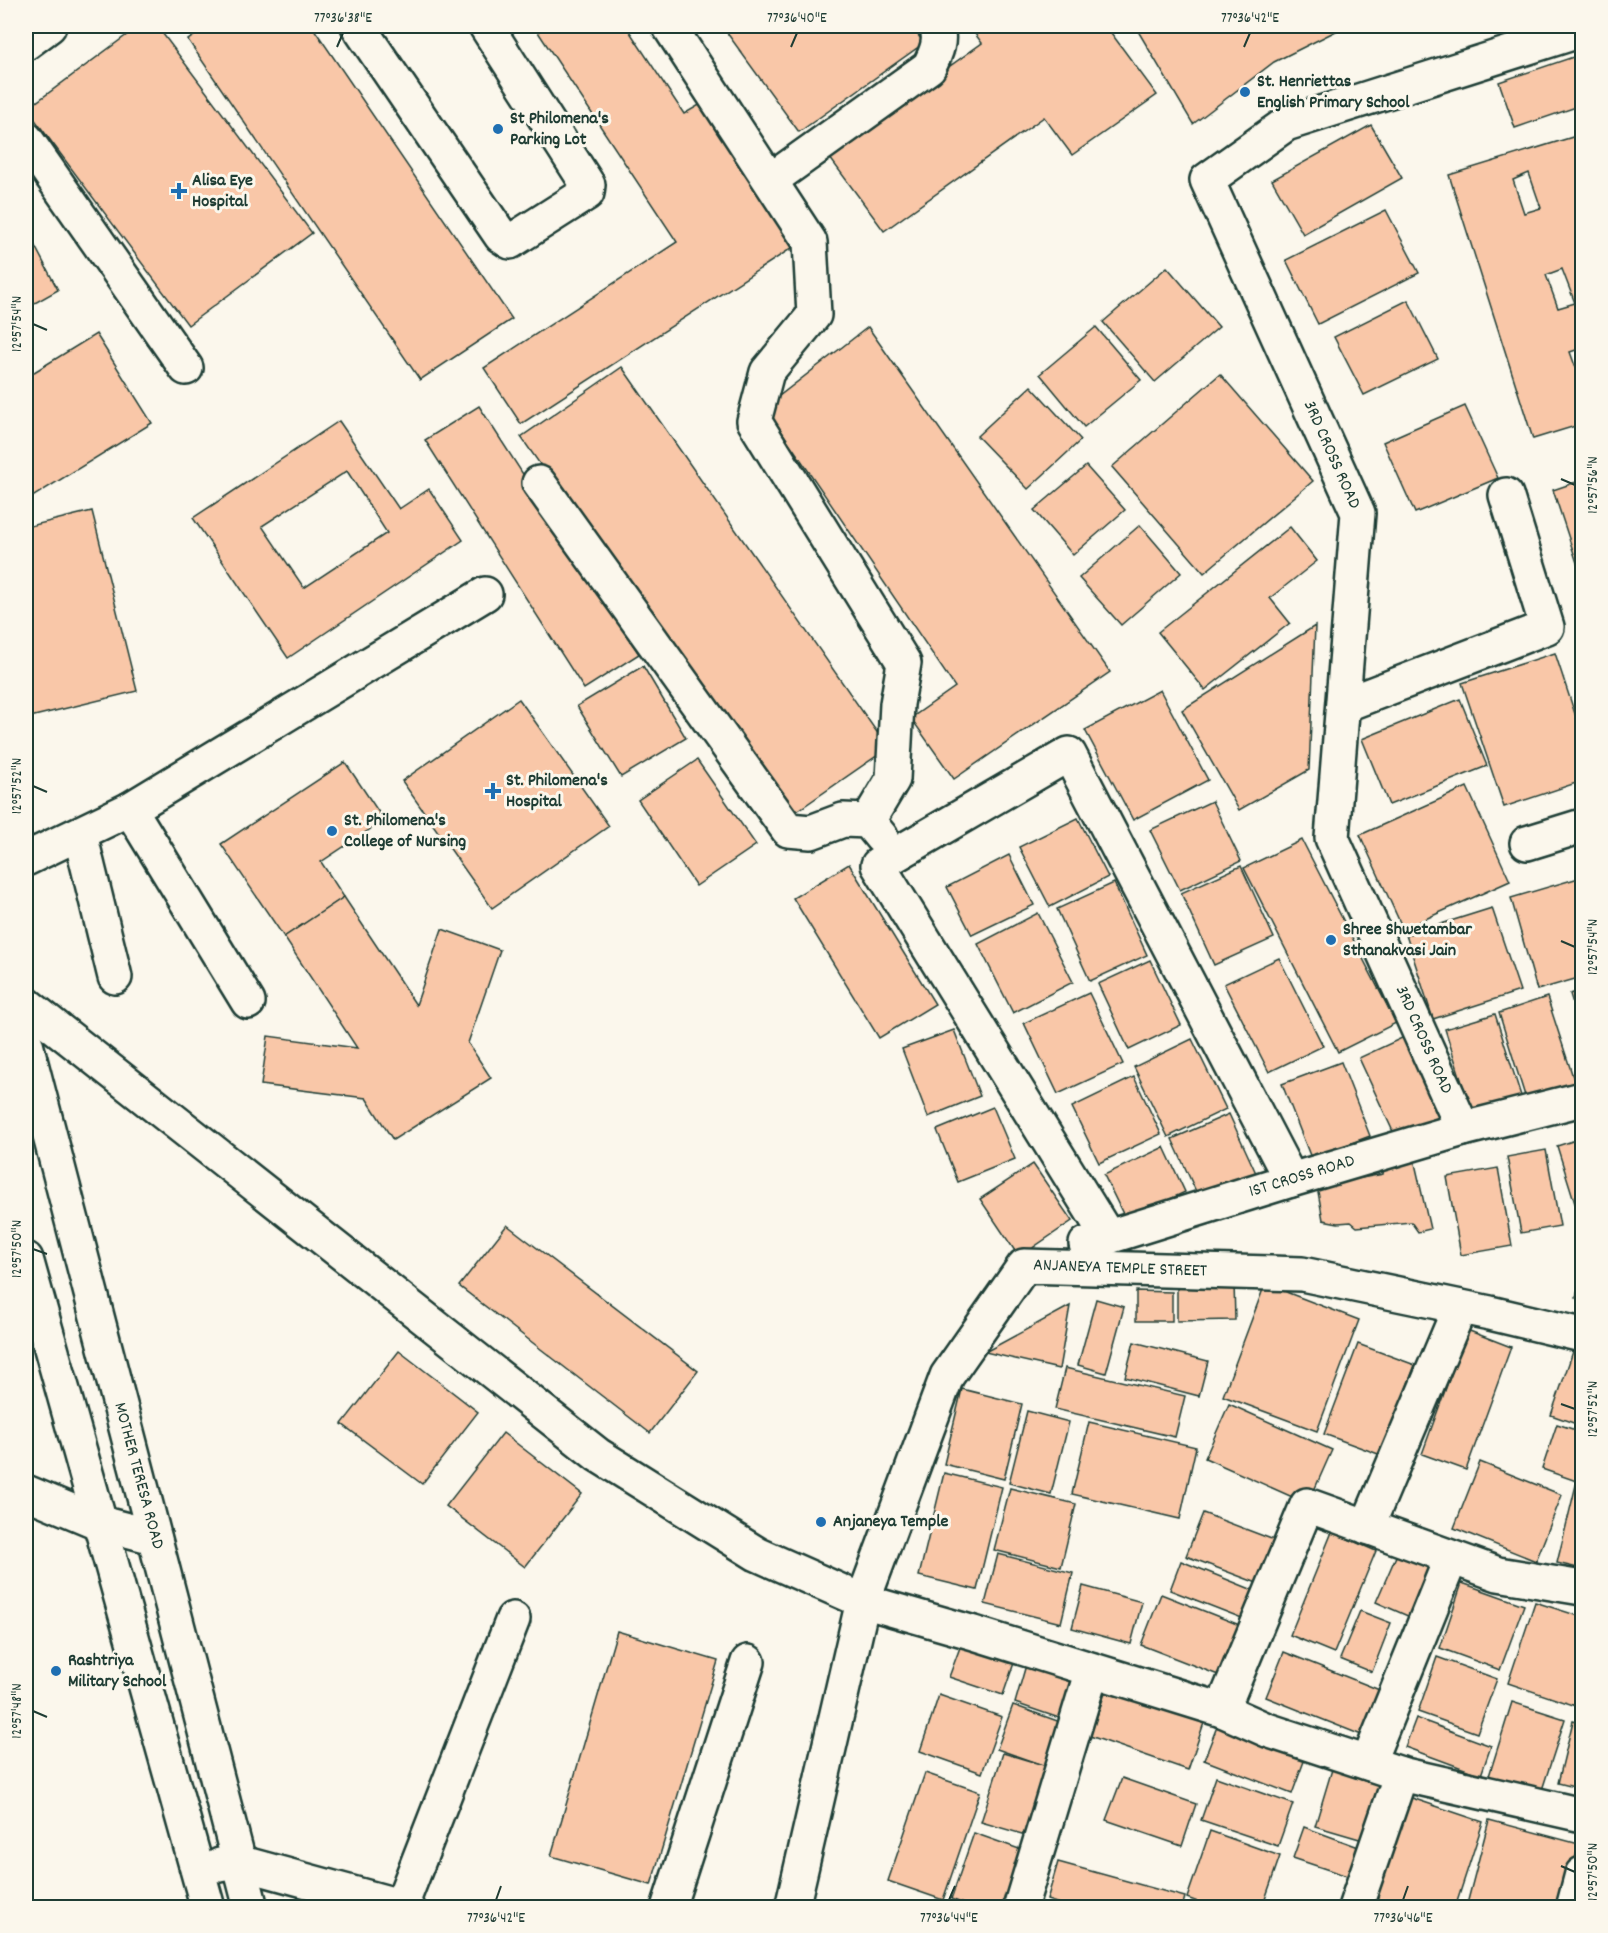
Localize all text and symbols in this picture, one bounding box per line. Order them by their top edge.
text: 77°36'38"E [314,8,372,30]
text: 77°36'40"E [767,8,827,30]
text: 77°36'42"E [1221,8,1279,30]
place label: St. Henriettas English Primary School [1257,70,1410,116]
marker: St. Henriettas English Primary School [1238,85,1252,99]
place label: St Philomena's Parking Lot [510,107,609,153]
marker: St Philomena's Parking Lot [491,122,505,136]
place label: Alisa Eye Hospital [192,169,253,215]
marker: Alisa Eye Hospital [170,182,188,200]
text: 12°57'54"N [7,296,29,352]
street label: 3RD CROSS ROAD [1296,397,1366,513]
text: 12°57'56"N [1583,456,1605,514]
text: 12°57'52"N [7,758,29,814]
place label: St. Philomena's Hospital [506,769,608,815]
marker: St. Philomena's Hospital [484,782,502,800]
place label: St. Philomena's College of Nursing [344,809,466,855]
marker: St. Philomena's College of Nursing [325,824,339,838]
place label: Shree Shwetambar Sthanakvasi Jain [1343,918,1472,964]
text: 12°57'54"N [1583,919,1605,975]
marker: Shree Shwetambar Sthanakvasi Jain [1324,933,1338,947]
street label: 3RD CROSS ROAD [1388,982,1458,1098]
street label: 1ST CROSS ROAD [1246,1149,1358,1205]
text: 12°57'50"N [7,1220,29,1278]
street label: ANJANEYA TEMPLE STREET [1033,1253,1207,1285]
text: 12°57'52"N [1583,1381,1605,1437]
street label: MOTHER TERESA ROAD [106,1400,170,1552]
place label: Anjaneya Temple [833,1510,948,1535]
marker: Anjaneya Temple [814,1515,828,1529]
place label: Rashtriya Military School [68,1649,167,1695]
marker: Rashtriya Military School [49,1664,63,1678]
text: 12°57'48"N [7,1683,29,1739]
text: 12°57'50"N [1583,1843,1605,1901]
text: 77°36'42"E [467,1908,525,1930]
text: 77°36'44"E [920,1908,978,1930]
text: 77°36'46"E [1374,1908,1433,1930]

